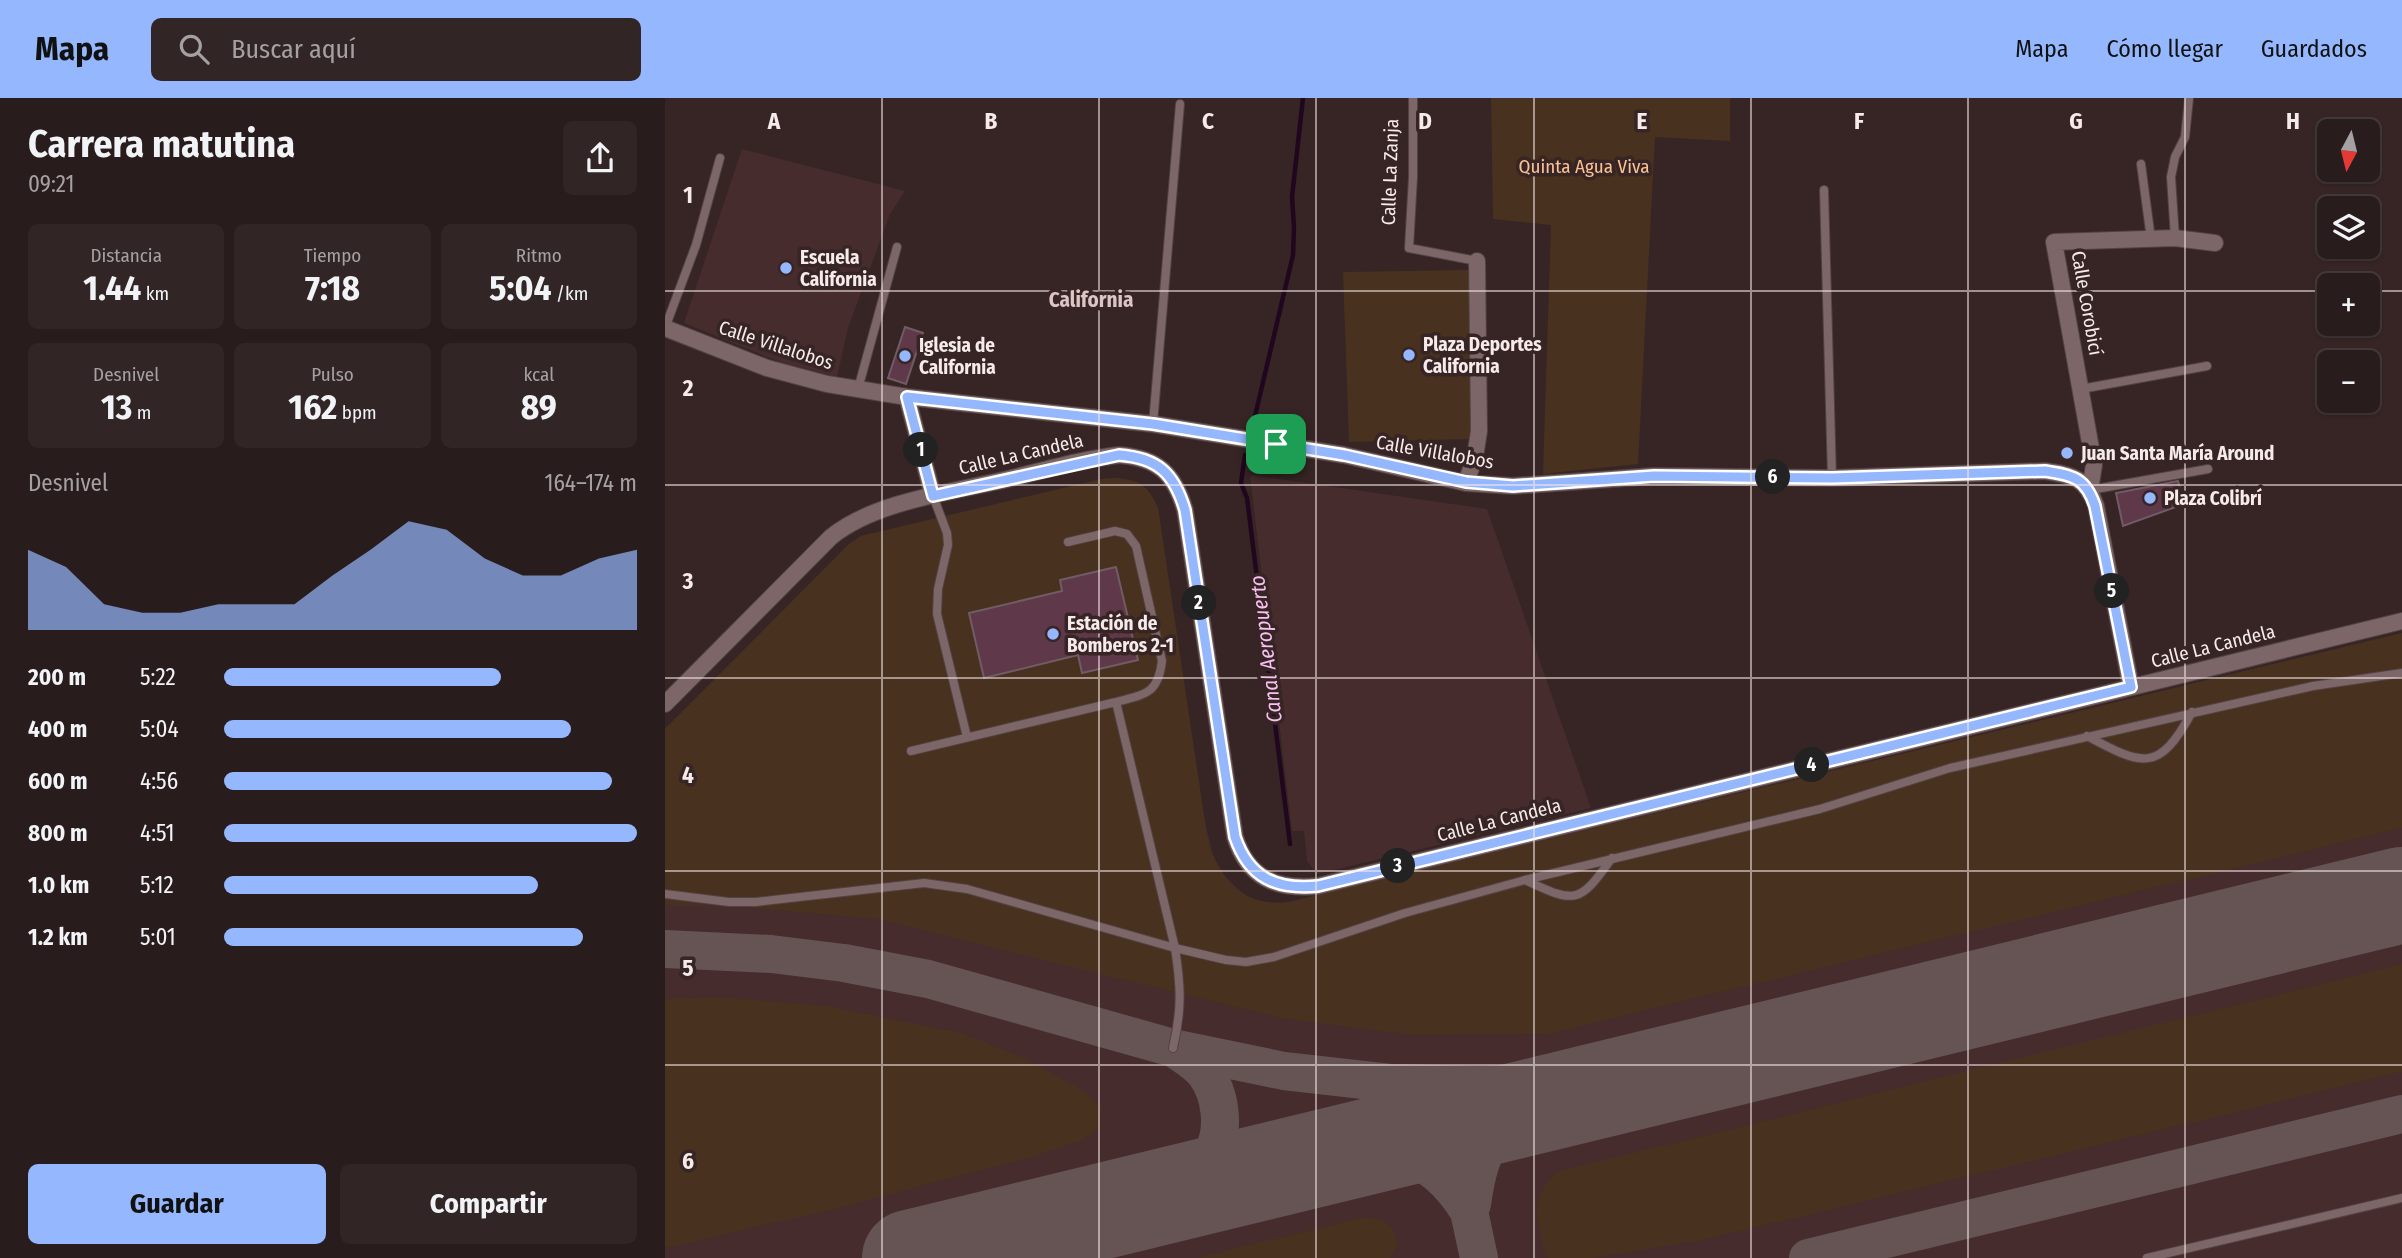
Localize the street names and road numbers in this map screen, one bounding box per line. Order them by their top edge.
street label: Calle La Zanja [1377,118,1403,226]
street label: Calle Corobicí [2067,249,2108,357]
street label: Calle Villalobos [716,316,836,374]
street label: Calle La Candela [957,429,1085,479]
street label: Calle Villalobos [1374,430,1496,474]
street label: Calle La Candela [2149,619,2277,673]
street label: Calle La Candela [1435,793,1563,847]

